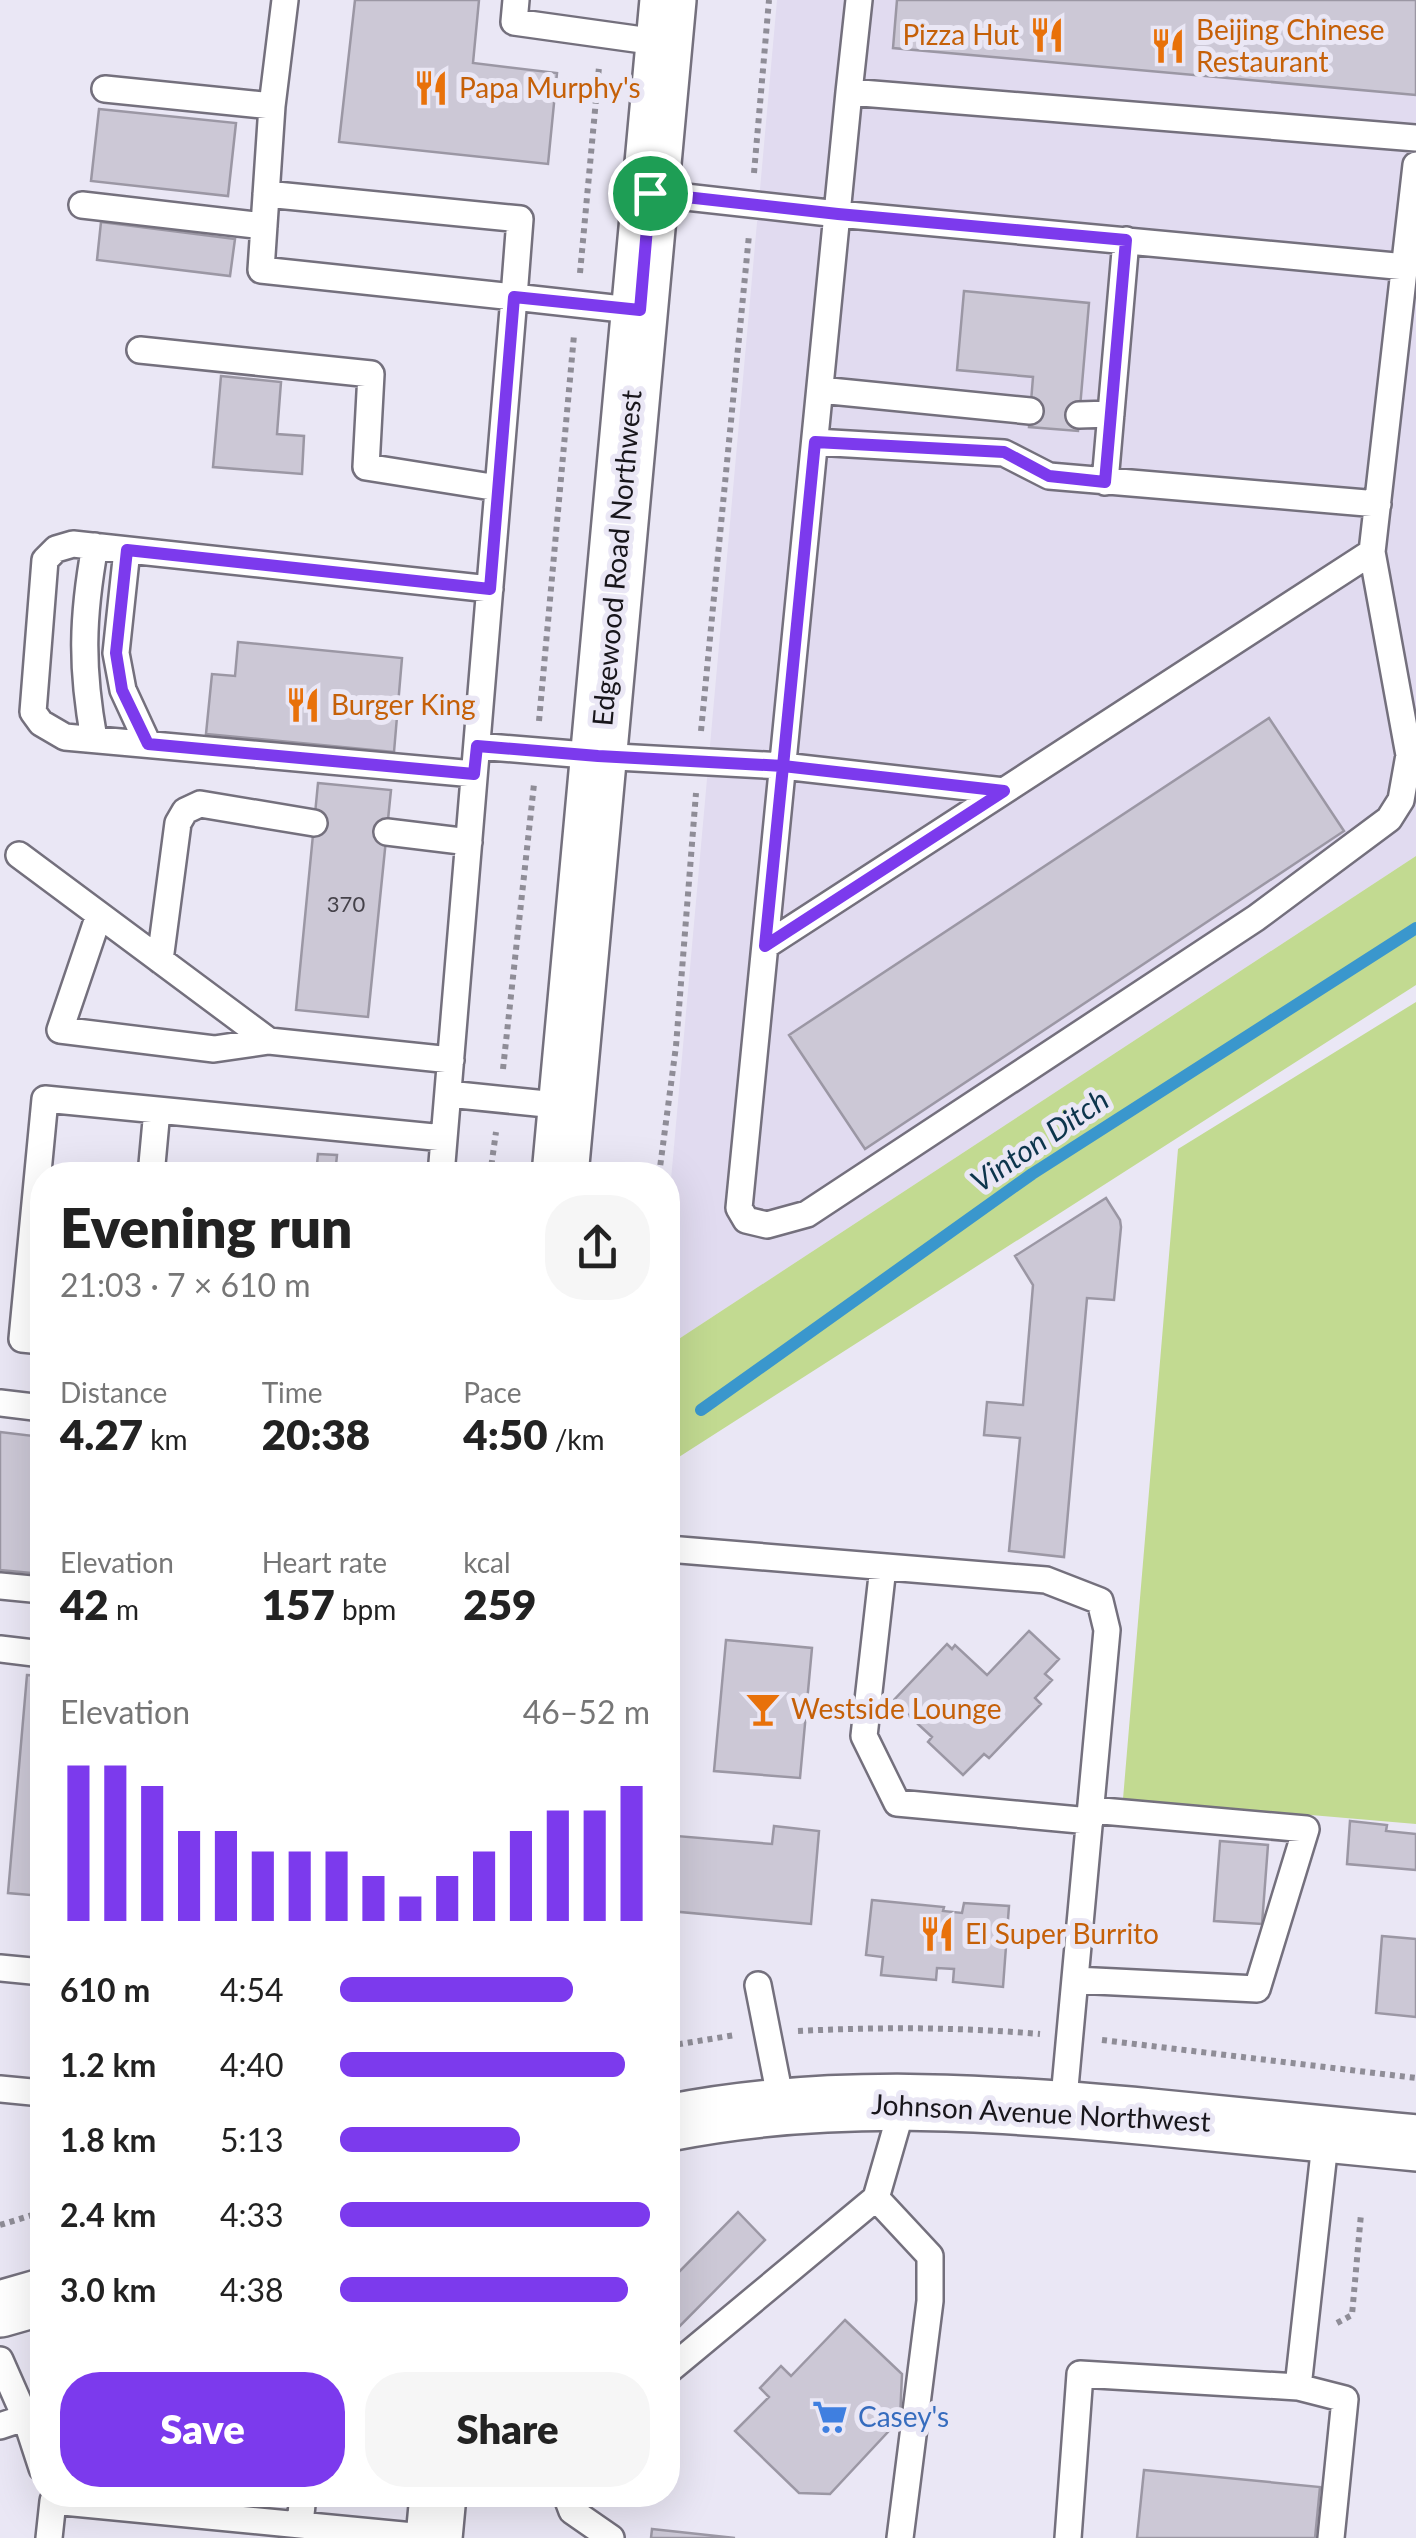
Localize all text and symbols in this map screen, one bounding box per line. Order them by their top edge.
place label: Beijing Chinese Restaurant [1196,12,1385,78]
restaurant icon: Pizza Hut [1028,16,1066,54]
place label: Pizza Hut [902,17,1019,51]
restaurant icon: Beijing Chinese Restaurant [1149,27,1187,65]
restaurant icon: Papa Murphy's [412,69,450,107]
place label: Papa Murphy's [459,70,641,104]
pin [608,151,693,236]
icon: arrive [623,166,678,221]
street label: Edgewood Road Northwest [584,388,648,727]
restaurant icon: Burger King [284,686,322,724]
place label: Burger King [331,687,476,721]
house number: 370 [327,890,365,917]
water label: Vinton Ditch [963,1080,1114,1198]
text: Evening run [60,1194,352,1260]
button: share [545,1195,650,1300]
text: 21:03 · 7 × 610 m [60,1265,311,1304]
text: Distance [60,1375,167,1409]
text: Time [262,1375,323,1409]
text: Pace [463,1375,522,1409]
text: 4.27 [60,1409,143,1459]
text: 20:38 [262,1409,370,1459]
text: 4:50 [463,1409,548,1459]
text: km [143,1422,188,1456]
text: /km [548,1422,605,1456]
text: Elevation [60,1545,174,1579]
text: Heart rate [262,1545,387,1579]
text: kcal [463,1545,511,1579]
text: 42 [60,1579,109,1629]
text: 157 [262,1579,335,1629]
text: 259 [463,1579,536,1629]
text: m [109,1592,139,1626]
text: bpm [335,1592,396,1626]
bar icon: Westside Lounge [744,1690,782,1728]
place label: Westside Lounge [791,1691,1001,1725]
text: Elevation [60,1692,190,1731]
text: 46–52 m [523,1692,650,1731]
restaurant icon: El Super Burrito [918,1915,956,1953]
place label: El Super Burrito [965,1916,1159,1950]
text: 610 m [60,1970,150,2009]
text: 4:54 [220,1970,284,2009]
text: 1.2 km [60,2045,156,2084]
text: 4:40 [220,2045,284,2084]
street label: Johnson Avenue Northwest [871,2086,1211,2138]
text: 1.8 km [60,2120,156,2159]
text: 5:13 [220,2120,284,2159]
text: 2.4 km [60,2195,156,2234]
text: 4:33 [220,2195,284,2234]
text: 3.0 km [60,2270,156,2309]
text: 4:38 [220,2270,284,2309]
button: Save [60,2372,345,2487]
button: Share [365,2372,650,2487]
supermarket icon: Casey's [811,2398,849,2436]
place label: Casey's [858,2399,949,2433]

